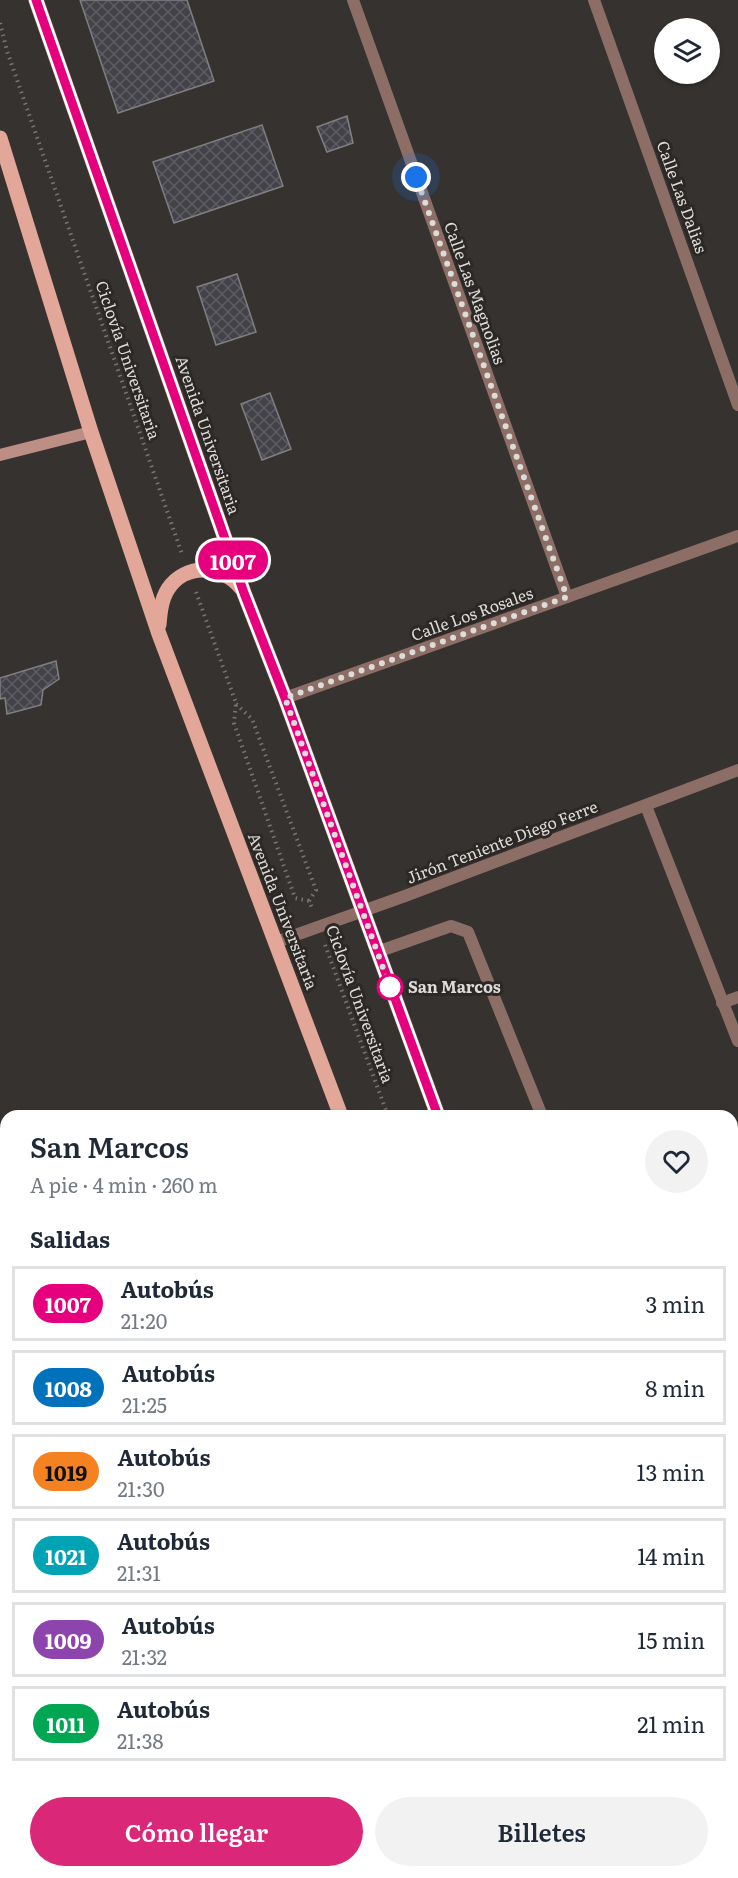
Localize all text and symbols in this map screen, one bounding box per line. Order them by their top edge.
map controls [654,18,720,84]
button: layers [654,18,720,84]
street label: Calle Las Dalias [651,137,714,256]
your location [401,162,431,192]
street label: Calle Las Magnolias [439,218,513,367]
street label: Ciclovía Universitaria [90,277,168,443]
street label: Avenida Universitaria [171,352,247,518]
line badge: 1007 [191,540,275,580]
text: 1007 [210,545,256,576]
street label: Calle Los Rosales [407,580,536,646]
street label: Jirón Teniente Diego Ferre [403,793,601,889]
street label: Avenida Universitaria [243,829,325,993]
street label: Ciclovía Universitaria [321,921,401,1086]
marker: San Marcos [377,974,403,1000]
place label: San Marcos [408,974,501,998]
text: San Marcos [30,1125,189,1167]
button: heart [645,1130,708,1193]
text: A pie · 4 min · 260 m [30,1169,218,1199]
text: Salidas [30,1222,110,1255]
text: Autobús [121,1272,214,1305]
text: 3 min [645,1287,705,1320]
text: 1007 [45,1288,91,1319]
text: 21:20 [121,1305,167,1335]
text: Autobús [122,1356,215,1389]
text: 8 min [645,1371,705,1404]
text: 1008 [45,1372,92,1403]
text: 21:25 [122,1389,167,1419]
text: Autobús [117,1440,210,1473]
text: 13 min [636,1455,705,1488]
text: 1019 [45,1456,87,1487]
text: 21:30 [117,1473,165,1503]
text: Autobús [117,1524,210,1557]
text: 14 min [637,1539,705,1572]
text: 1021 [45,1540,87,1571]
text: 21:31 [117,1557,161,1587]
text: Autobús [122,1608,215,1641]
text: 15 min [637,1623,705,1656]
text: 1009 [45,1624,92,1655]
text: 21:32 [122,1641,167,1671]
text: Autobús [117,1692,210,1725]
text: 21 min [637,1707,705,1740]
text: 1011 [46,1708,86,1739]
text: 21:38 [117,1725,164,1755]
button: Cómo llegar [30,1797,363,1866]
button: Billetes [375,1797,708,1866]

